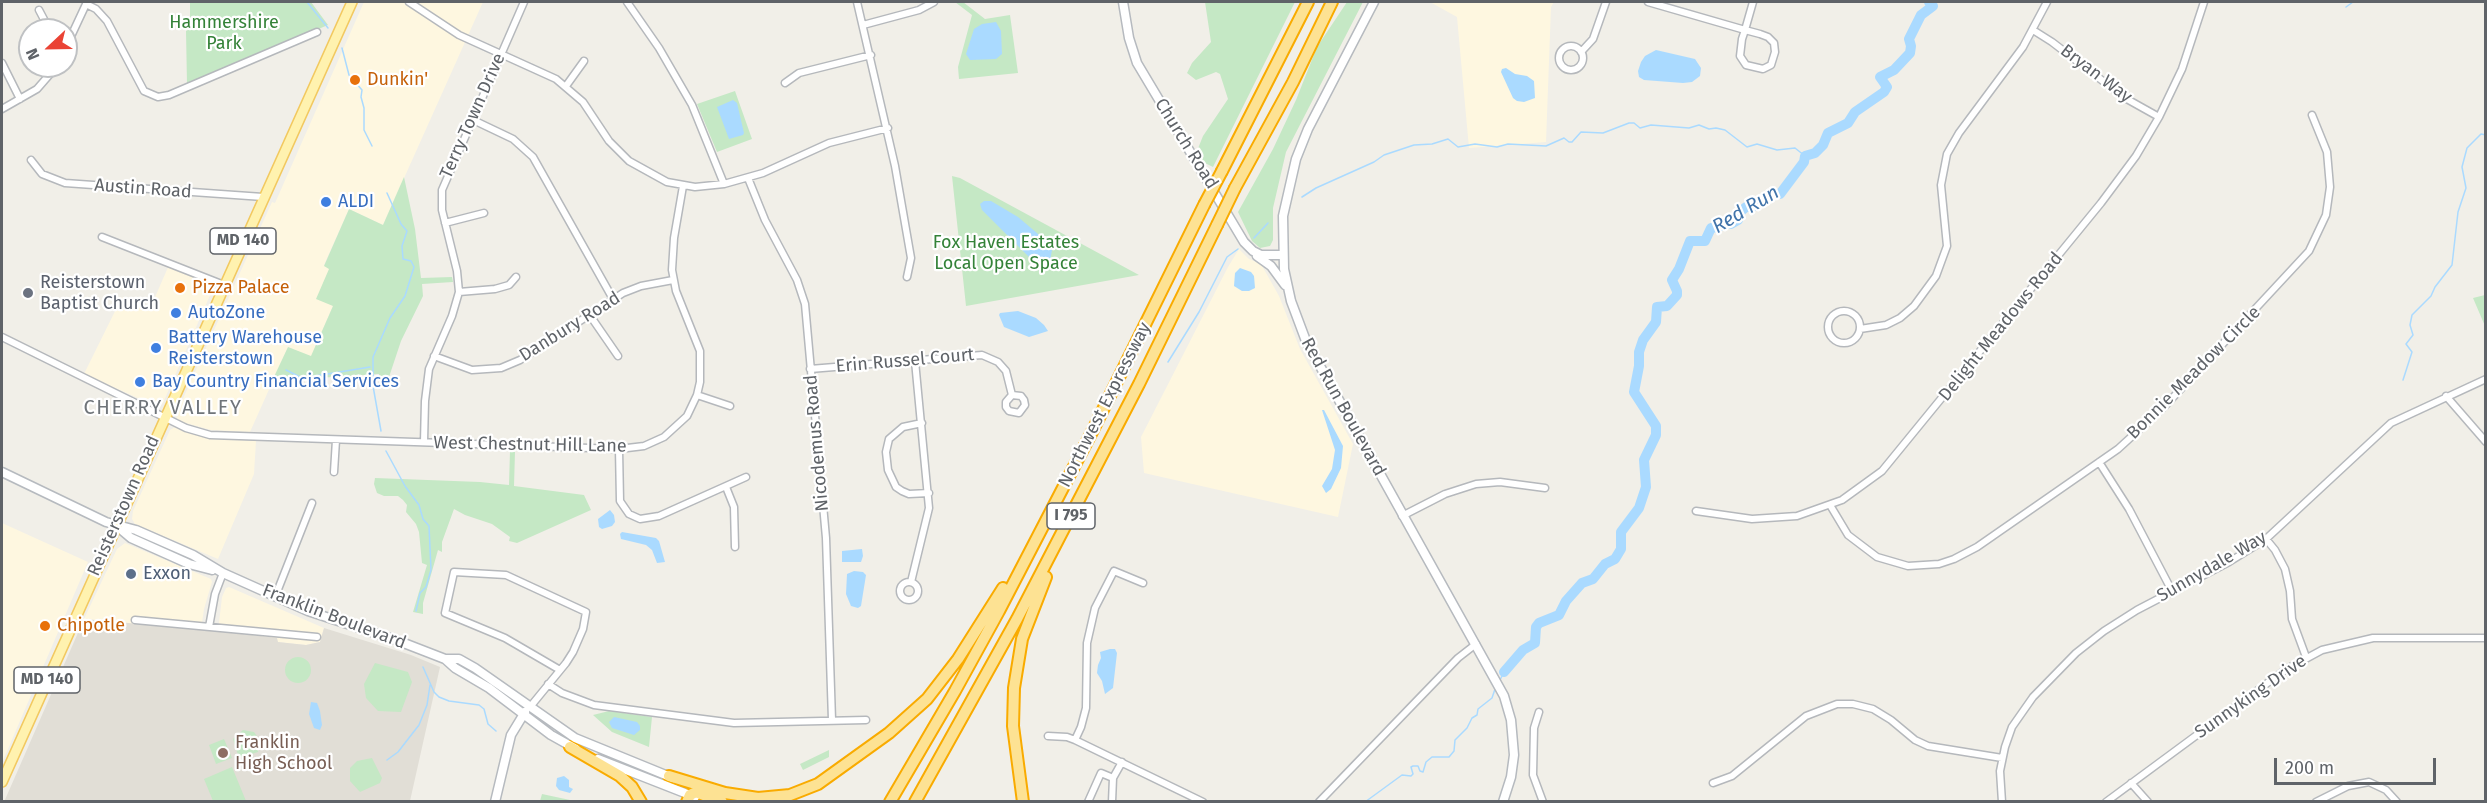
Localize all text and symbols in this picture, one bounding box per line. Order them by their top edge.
park label: Hammershire Park [169,12,279,54]
north arrow [18,18,78,78]
street label: Bryan Way [2056,40,2136,108]
text: N [22,46,43,63]
street label: Terry Town Drive [436,50,510,182]
place label: Dunkin' [367,69,428,91]
marker: Dunkin' [348,73,362,87]
street label: Church Road [1150,95,1222,193]
street label: Austin Road [94,175,192,203]
water label: Red Run [1708,181,1784,239]
place label: ALDI [338,191,374,213]
marker: ALDI [319,195,333,209]
road number: MD 140 [210,228,276,254]
park label: Fox Haven Estates Local Open Space [933,232,1079,274]
street label: Delight Meadows Road [1934,248,2068,406]
place label: Reisterstown Baptist Church [40,272,159,314]
place label: Pizza Palace [192,277,290,299]
marker: Pizza Palace [173,281,187,295]
marker: Reisterstown Baptist Church [21,286,35,300]
street label: Danbury Road [516,287,624,367]
place label: AutoZone [188,302,265,324]
street label: Bonnie Meadow Circle [2123,302,2265,444]
marker: AutoZone [169,306,183,320]
street label: Northwest Expressway [1054,319,1156,491]
place label: Battery Warehouse Reisterstown [168,327,322,370]
street label: Red Run Boulevard [1296,334,1390,480]
marker: Battery Warehouse Reisterstown [149,341,163,355]
street label: Erin Russel Court [835,344,975,378]
place label: Bay Country Financial Services [152,371,399,393]
street label: Nicodemus Road [800,374,834,512]
marker: Bay Country Financial Services [133,375,147,389]
district label: CHERRY VALLEY [84,396,242,420]
street label: Reisterstown Road [83,432,165,580]
street label: West Chestnut Hill Lane [433,433,627,457]
road number: I 795 [1047,503,1095,529]
street label: Sunnydale Way [2153,527,2271,607]
place label: Exxon [143,563,191,585]
marker: Exxon [124,567,138,581]
street label: Franklin Boulevard [259,580,409,654]
place label: Chipotle [57,615,125,637]
marker: Chipotle [38,619,52,633]
street label: Sunnyking Drive [2191,651,2311,743]
road number: MD 140 [14,667,80,693]
place label: Franklin High School [235,732,332,774]
marker: Franklin High School [216,746,230,760]
scale bar [2277,746,2439,784]
text: 200 m [2285,757,2334,779]

